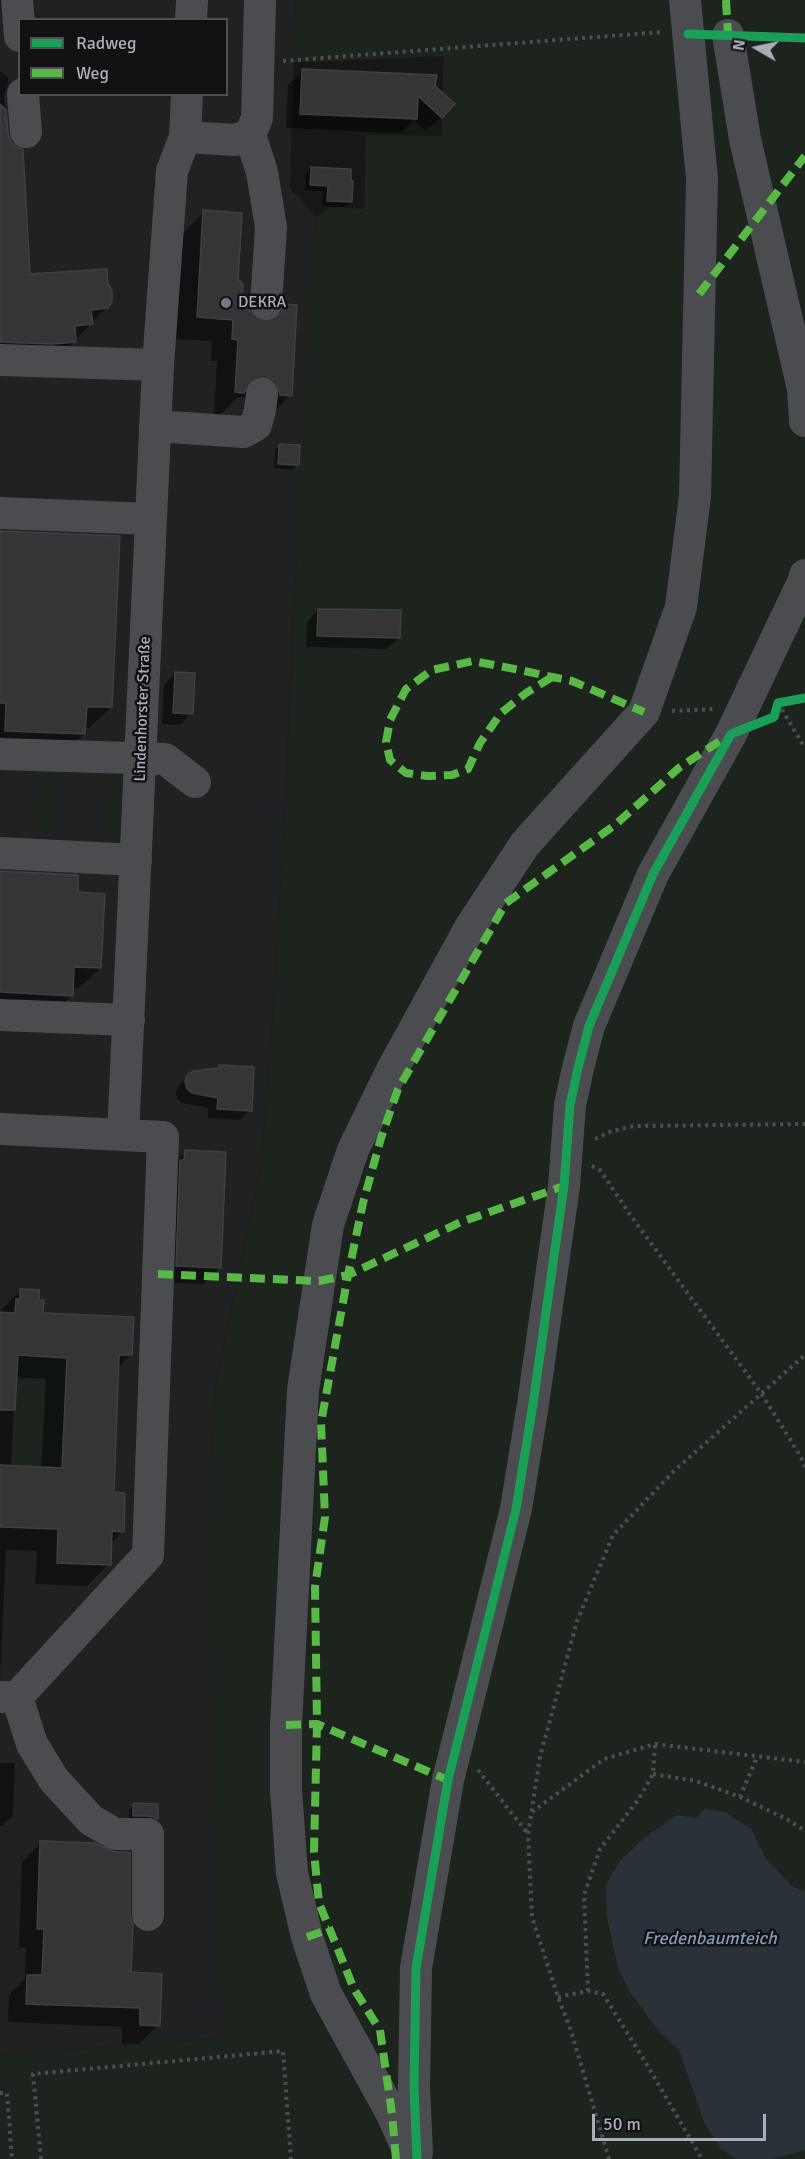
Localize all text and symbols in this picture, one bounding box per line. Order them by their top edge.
legend [18,18,228,96]
north arrow [727,18,787,78]
text: Radweg [76,32,137,54]
text: N [728,38,750,52]
text: Weg [76,62,109,84]
place label: DEKRA [238,293,286,313]
marker: DEKRA [219,296,233,310]
street label: Lindenhorster Straße [131,636,155,782]
water label: Fredenbaumteich [643,1928,777,1950]
scale bar [595,2102,769,2140]
text: 50 m [603,2113,641,2135]

